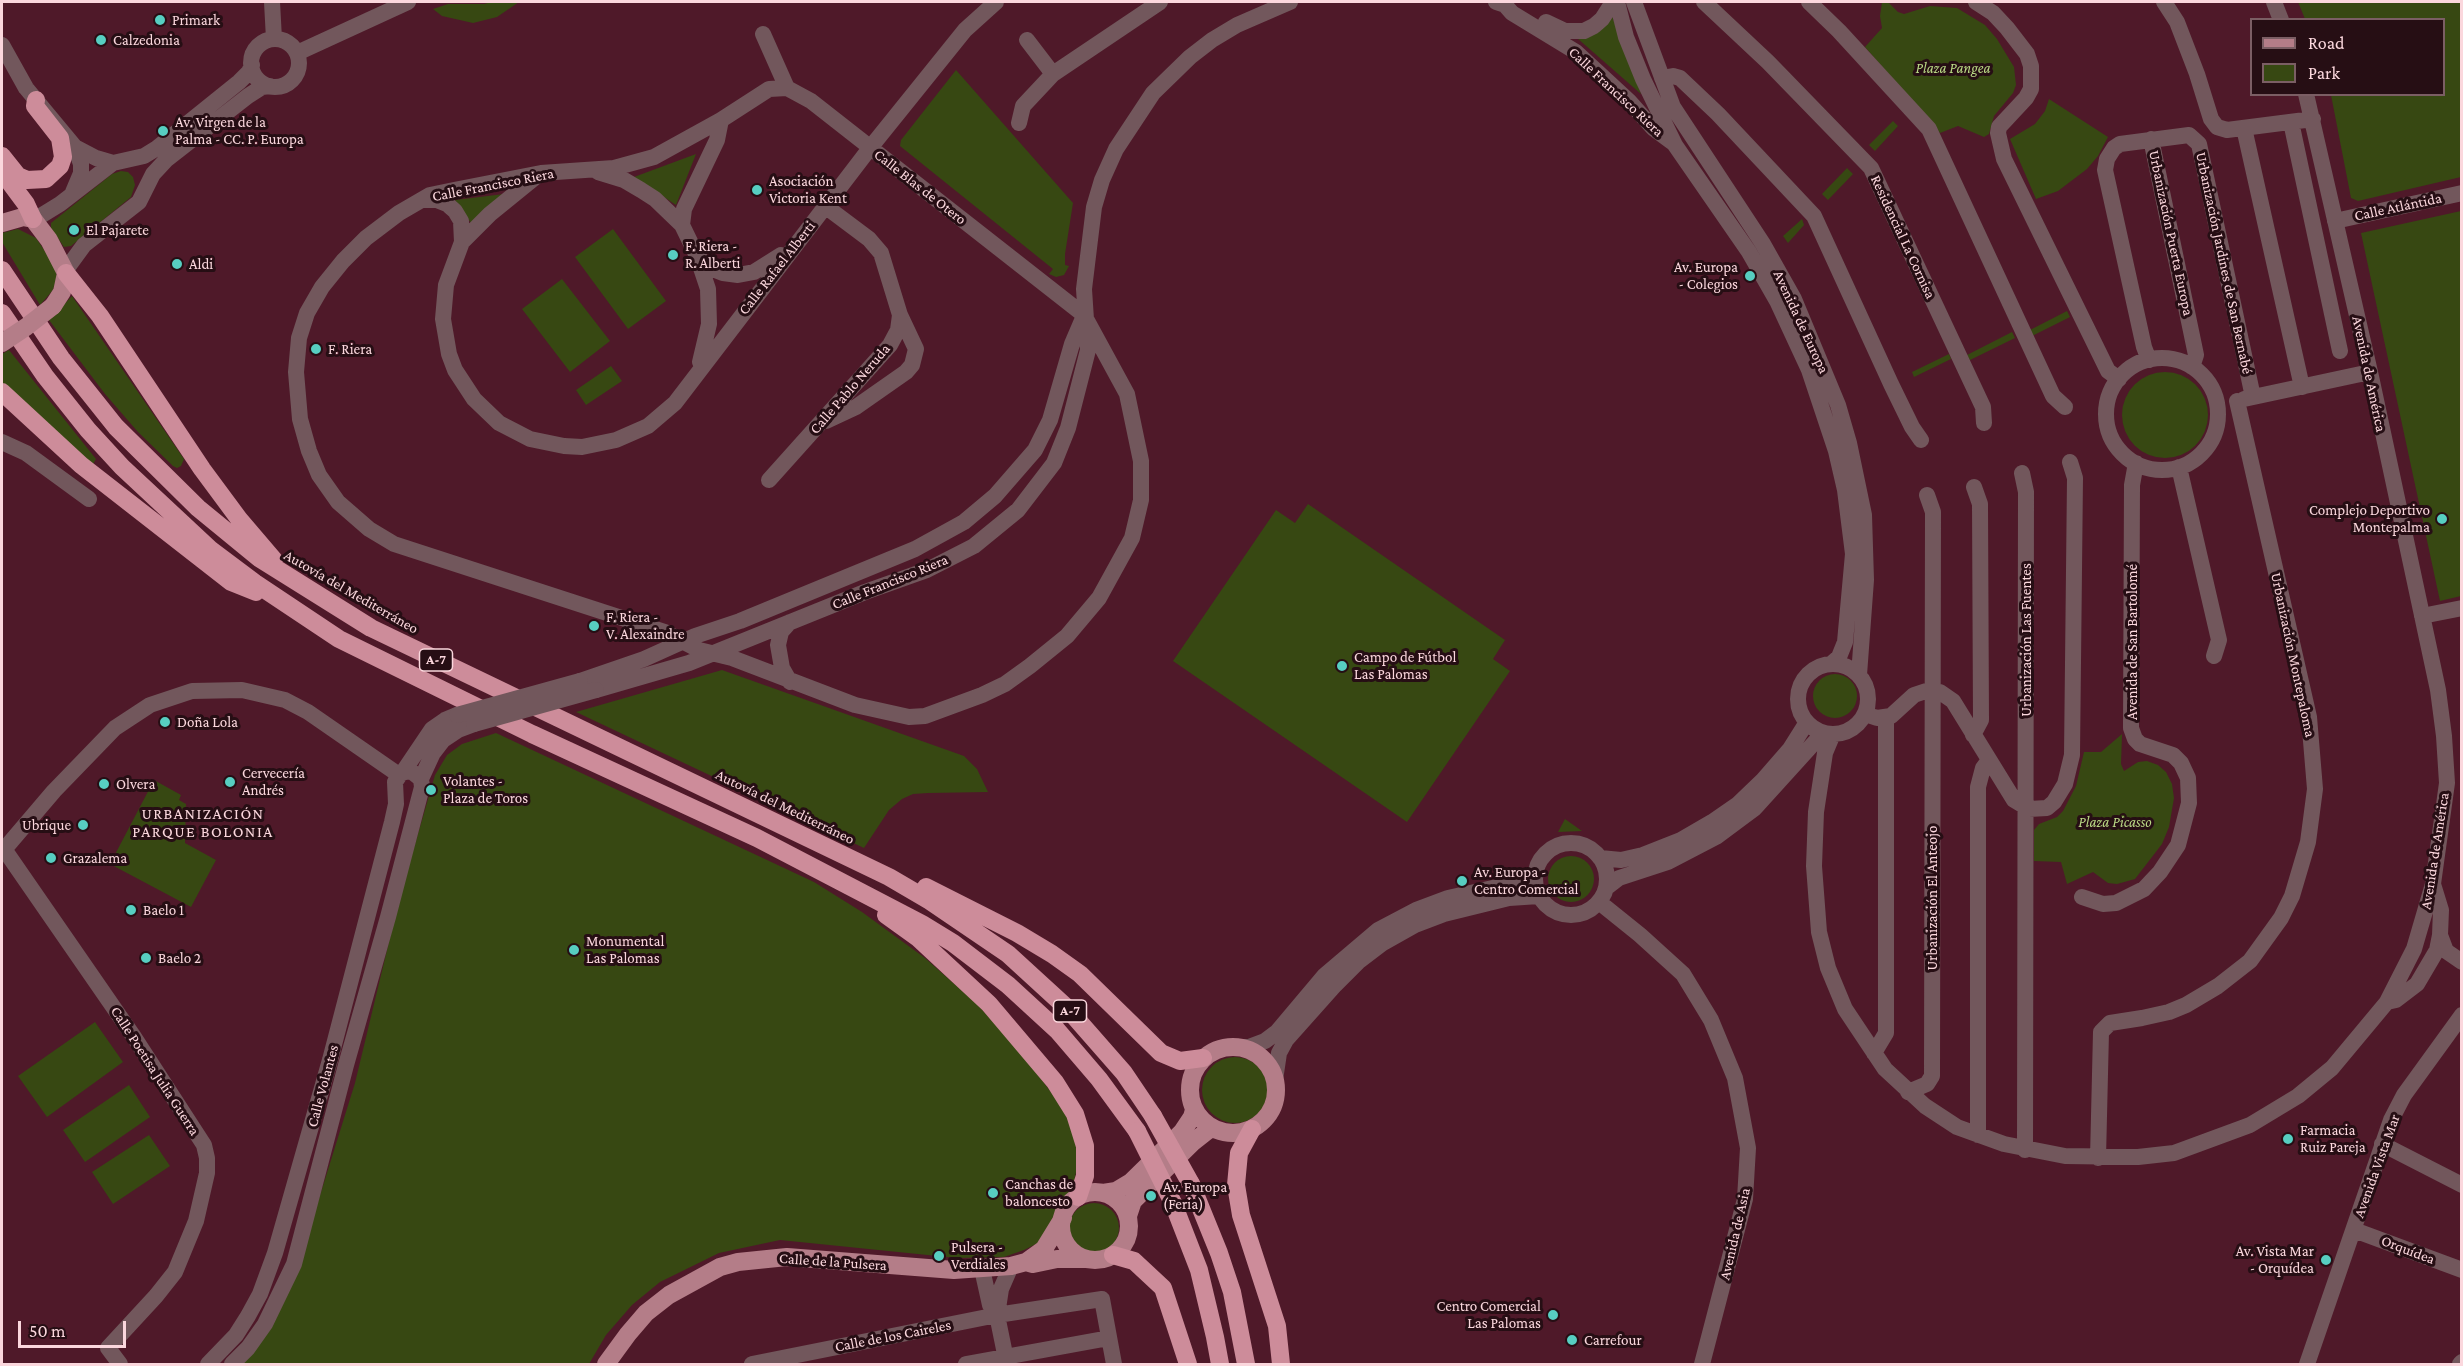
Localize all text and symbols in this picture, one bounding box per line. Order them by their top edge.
place label: Primark [172,11,220,29]
marker: Primark [153,13,167,27]
legend [2250,18,2445,96]
place label: Calzedonia [113,31,180,49]
marker: Calzedonia [94,33,108,47]
text: Road [2308,33,2345,53]
street label: Calle Francisco Riera [1565,43,1667,141]
park label: Plaza Pangea [1915,59,1991,77]
text: Park [2308,63,2340,83]
place label: Av. Virgen de la Palma - CC. P. Europa [175,113,304,148]
marker: Av. Virgen de la Palma - CC. P. Europa [156,124,170,138]
street label: Calle Blas de Otero [870,145,970,229]
street label: Urbanización Puerta Europa [2145,149,2197,317]
street label: Urbanización Jardines de San Bernabé [2192,150,2256,376]
street label: Calle Francisco Riera [431,164,555,206]
place label: Asociación Victoria Kent [769,172,847,207]
street label: Residencial La Cornisa [1866,172,1940,302]
marker: Asociación Victoria Kent [750,183,764,197]
street label: Calle Atlántida [2353,189,2443,225]
street label: Calle Rafael Alberti [735,218,819,318]
place label: El Pajarete [86,221,149,239]
marker: El Pajarete [67,223,81,237]
place label: F. Riera - R. Alberti [685,237,741,272]
marker: F. Riera - R. Alberti [666,248,680,262]
place label: Aldi [189,255,213,273]
marker: Aldi [170,257,184,271]
place label: Av. Europa - Colegios [1674,258,1738,293]
street label: Avenida de Europa [1769,268,1833,376]
marker: Av. Europa - Colegios [1743,269,1757,283]
street label: Avenida de América [2348,314,2390,434]
place label: F. Riera [328,340,372,358]
street label: Calle Pablo Neruda [806,340,894,438]
marker: F. Riera [309,342,323,356]
place label: Complejo Deportivo Montepalma [2309,501,2430,536]
marker: Complejo Deportivo Montepalma [2435,512,2449,526]
street label: Autovía del Mediterráneo [281,546,421,638]
street label: Calle Francisco Riera [829,551,951,613]
street label: Urbanización Las Fuentes [2017,563,2035,717]
street label: Avenida de San Bartolomé [2123,564,2141,720]
street label: Urbanización Montepaloma [2267,571,2319,739]
place label: F. Riera - V. Alexaindre [606,608,685,643]
marker: F. Riera - V. Alexaindre [587,619,601,633]
place label: Campo de Fútbol Las Palomas [1354,648,1456,683]
road number: A-7 [420,649,452,671]
marker: Campo de Fútbol Las Palomas [1335,659,1349,673]
place label: Doña Lola [177,713,238,731]
marker: Doña Lola [158,715,172,729]
place label: Cervecería Andrés [242,764,305,799]
street label: Autovía del Mediterráneo [713,766,857,848]
place label: Volantes - Plaza de Toros [443,772,528,807]
place label: Olvera [116,775,155,793]
marker: Cervecería Andrés [223,775,237,789]
marker: Olvera [97,777,111,791]
marker: Volantes - Plaza de Toros [424,783,438,797]
street label: Avenida de América [2417,791,2453,911]
district label: URBANIZACIÓN PARQUE BOLONIA [132,804,274,842]
park label: Plaza Picasso [2078,813,2152,831]
place label: Ubrique [22,816,71,834]
marker: Ubrique [76,818,90,832]
street label: Urbanización El Anteojo [1923,826,1941,970]
place label: Grazalema [63,849,127,867]
marker: Grazalema [44,851,58,865]
place label: Av. Europa - Centro Comercial [1474,863,1579,898]
marker: Av. Europa - Centro Comercial [1455,874,1469,888]
place label: Baelo 1 [143,901,184,919]
marker: Baelo 1 [124,903,138,917]
place label: Monumental Las Palomas [586,932,664,967]
marker: Monumental Las Palomas [567,943,581,957]
place label: Baelo 2 [158,949,201,967]
marker: Baelo 2 [139,951,153,965]
road number: A-7 [1054,1000,1086,1022]
street label: Calle Poetisa Julia Guerra [107,1003,203,1139]
street label: Calle Volantes [303,1043,343,1129]
street label: Avenida Vista Mar [2350,1112,2404,1220]
place label: Farmacia Ruiz Pareja [2300,1121,2366,1156]
marker: Farmacia Ruiz Pareja [2281,1132,2295,1146]
place label: Canchas de baloncesto [1005,1175,1073,1210]
place label: Av. Europa (Feria) [1163,1178,1227,1213]
marker: Canchas de baloncesto [986,1186,1000,1200]
street label: Avenida de Asia [1716,1186,1754,1282]
marker: Av. Europa (Feria) [1144,1189,1158,1203]
street label: Orquídea [2379,1232,2437,1268]
place label: Pulsera - Verdiales [951,1238,1006,1273]
place label: Av. Vista Mar - Orquídea [2236,1242,2314,1277]
street label: Calle de la Pulsera [779,1249,887,1275]
marker: Pulsera - Verdiales [932,1249,946,1263]
marker: Av. Vista Mar - Orquídea [2319,1253,2333,1267]
place label: Centro Comercial Las Palomas [1436,1297,1541,1332]
marker: Centro Comercial Las Palomas [1546,1308,1560,1322]
scale bar [21,1309,129,1347]
street label: Calle de los Caireles [833,1316,953,1356]
text: 50 m [29,1321,66,1341]
place label: Carrefour [1584,1331,1642,1349]
marker: Carrefour [1565,1333,1579,1347]

